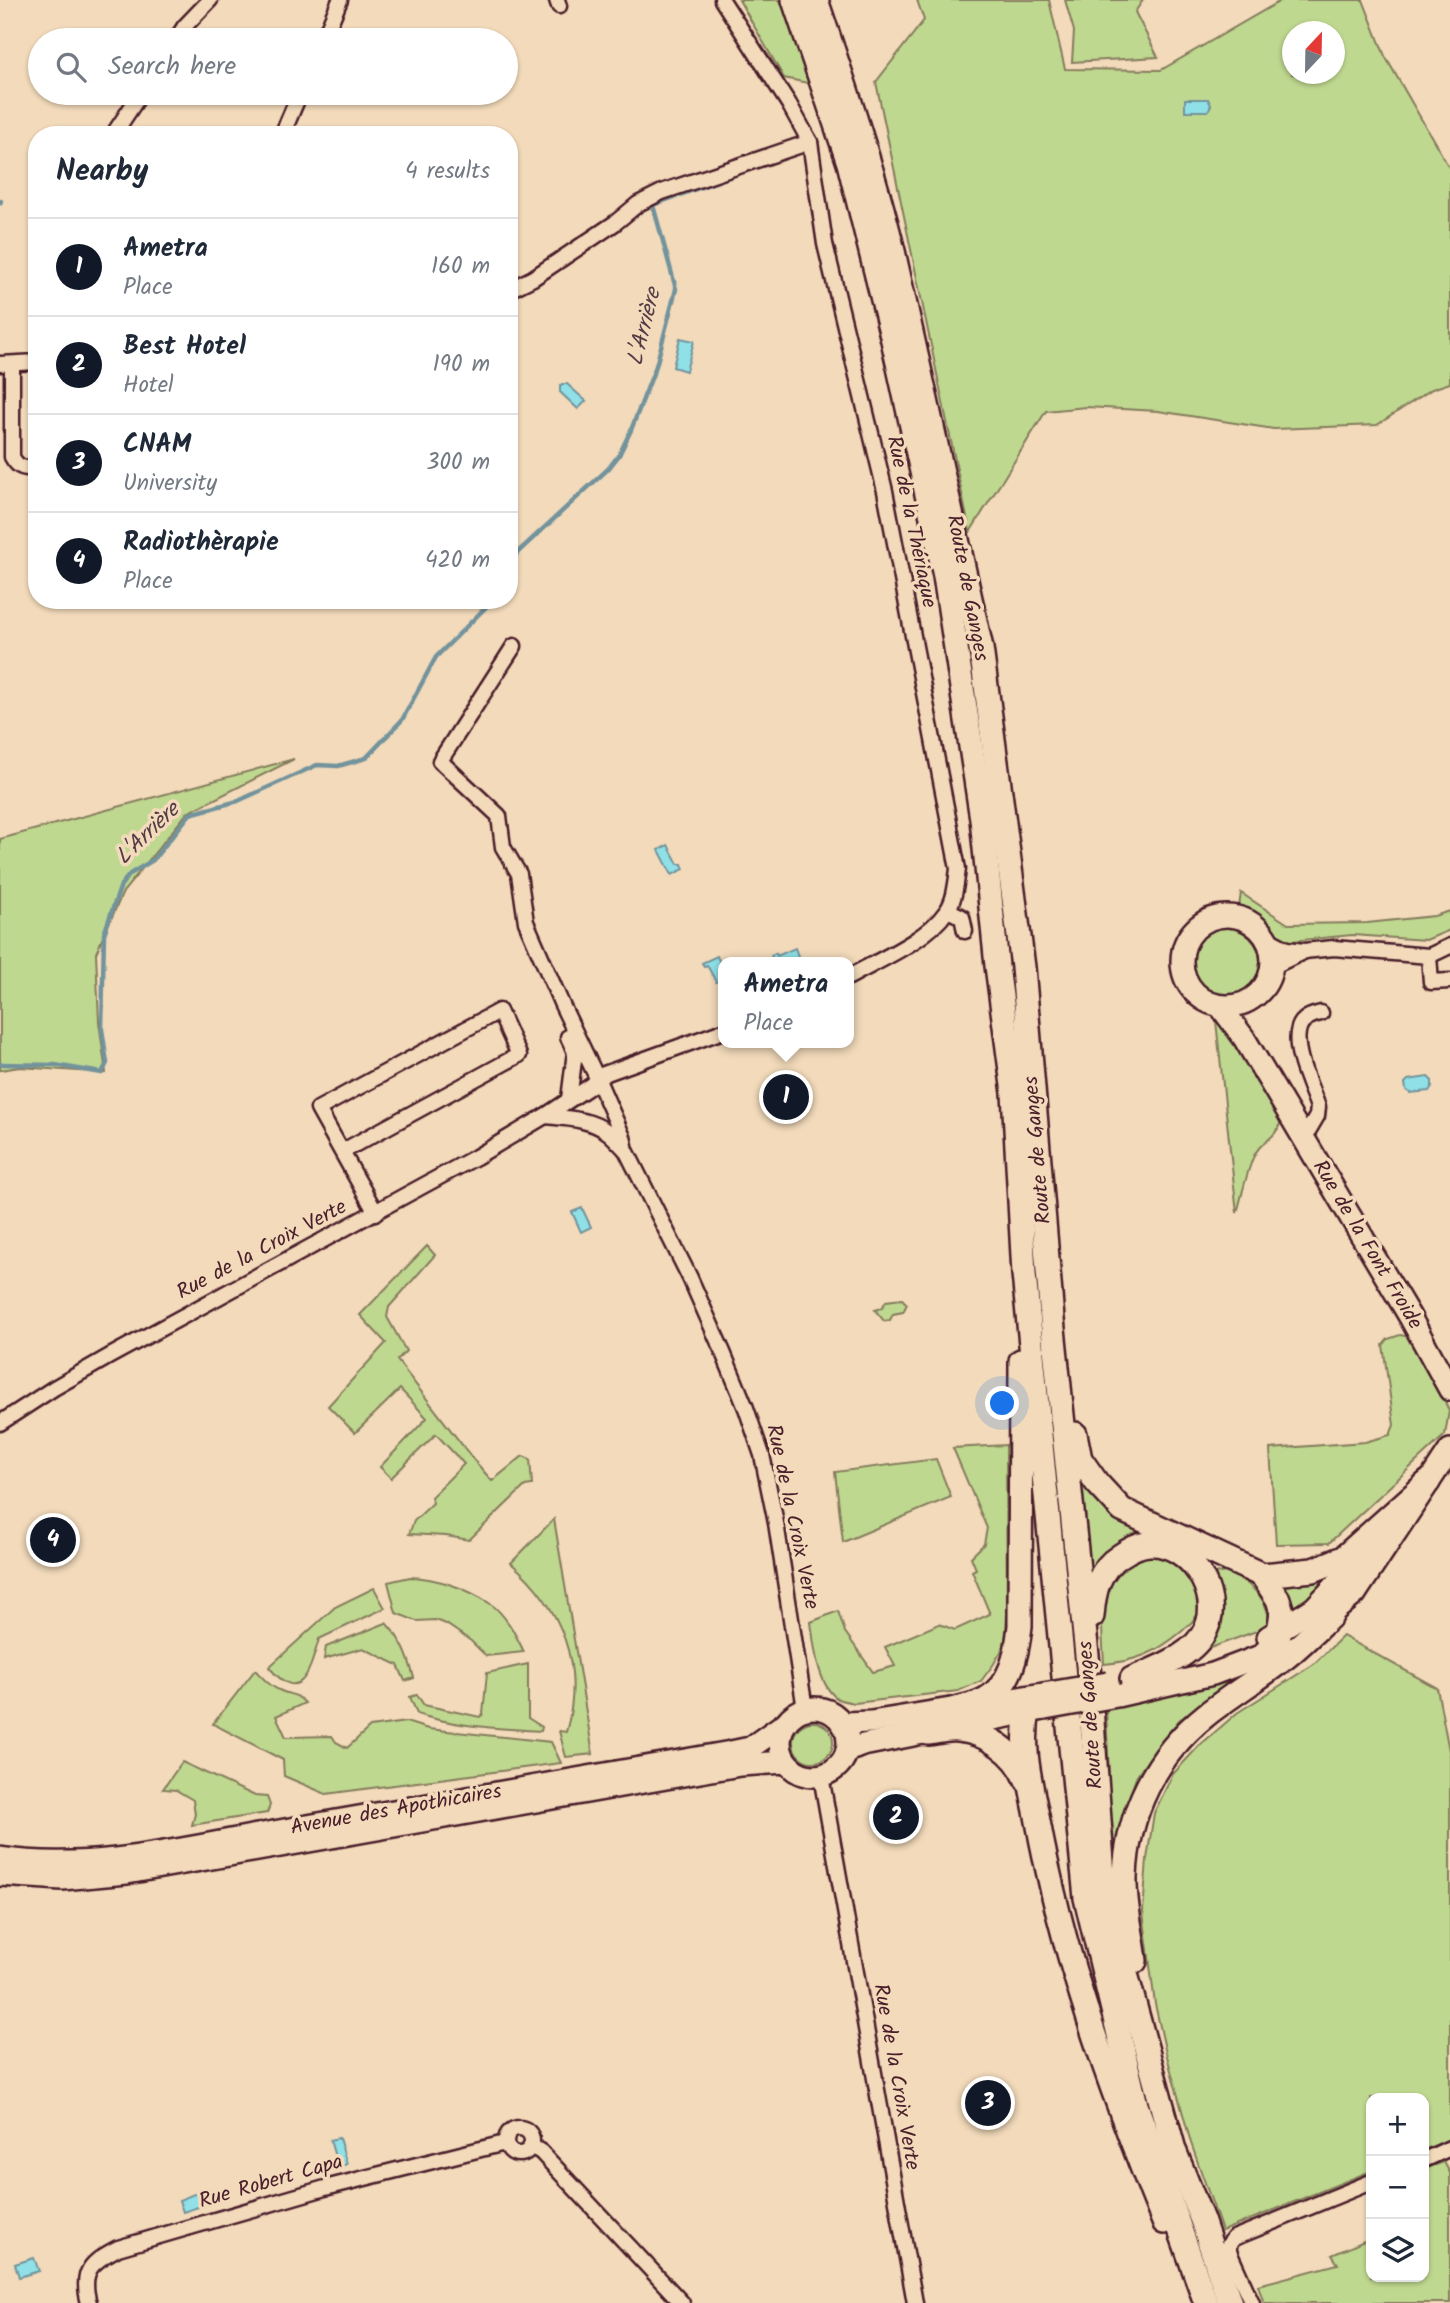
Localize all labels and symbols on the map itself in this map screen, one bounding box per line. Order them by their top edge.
north arrow [1282,21,1345,84]
water label: L'Arrière [618,282,673,369]
street label: Rue de la Thériaque [877,433,945,612]
street label: Route de Ganges [937,512,997,664]
water label: L'Arrière [107,792,191,874]
pin: 1 [763,1071,809,1123]
street label: Route de Ganges [1015,1075,1061,1225]
street label: Rue de la Font Froide [1303,1154,1431,1337]
street label: Rue de la Croix Verte [171,1191,353,1309]
your location [985,1386,1019,1420]
street label: Rue de la Croix Verte [756,1421,828,1613]
pin: 4 [30,1514,76,1566]
street label: Route de Ganges [1069,1640,1113,1790]
street label: Avenue des Apothicaires [288,1775,504,1845]
pin: 2 [873,1791,919,1843]
street label: Rue de la Croix Verte [863,1981,929,2173]
pin: 3 [965,2077,1011,2129]
street label: Rue Robert Capa [195,2146,347,2218]

